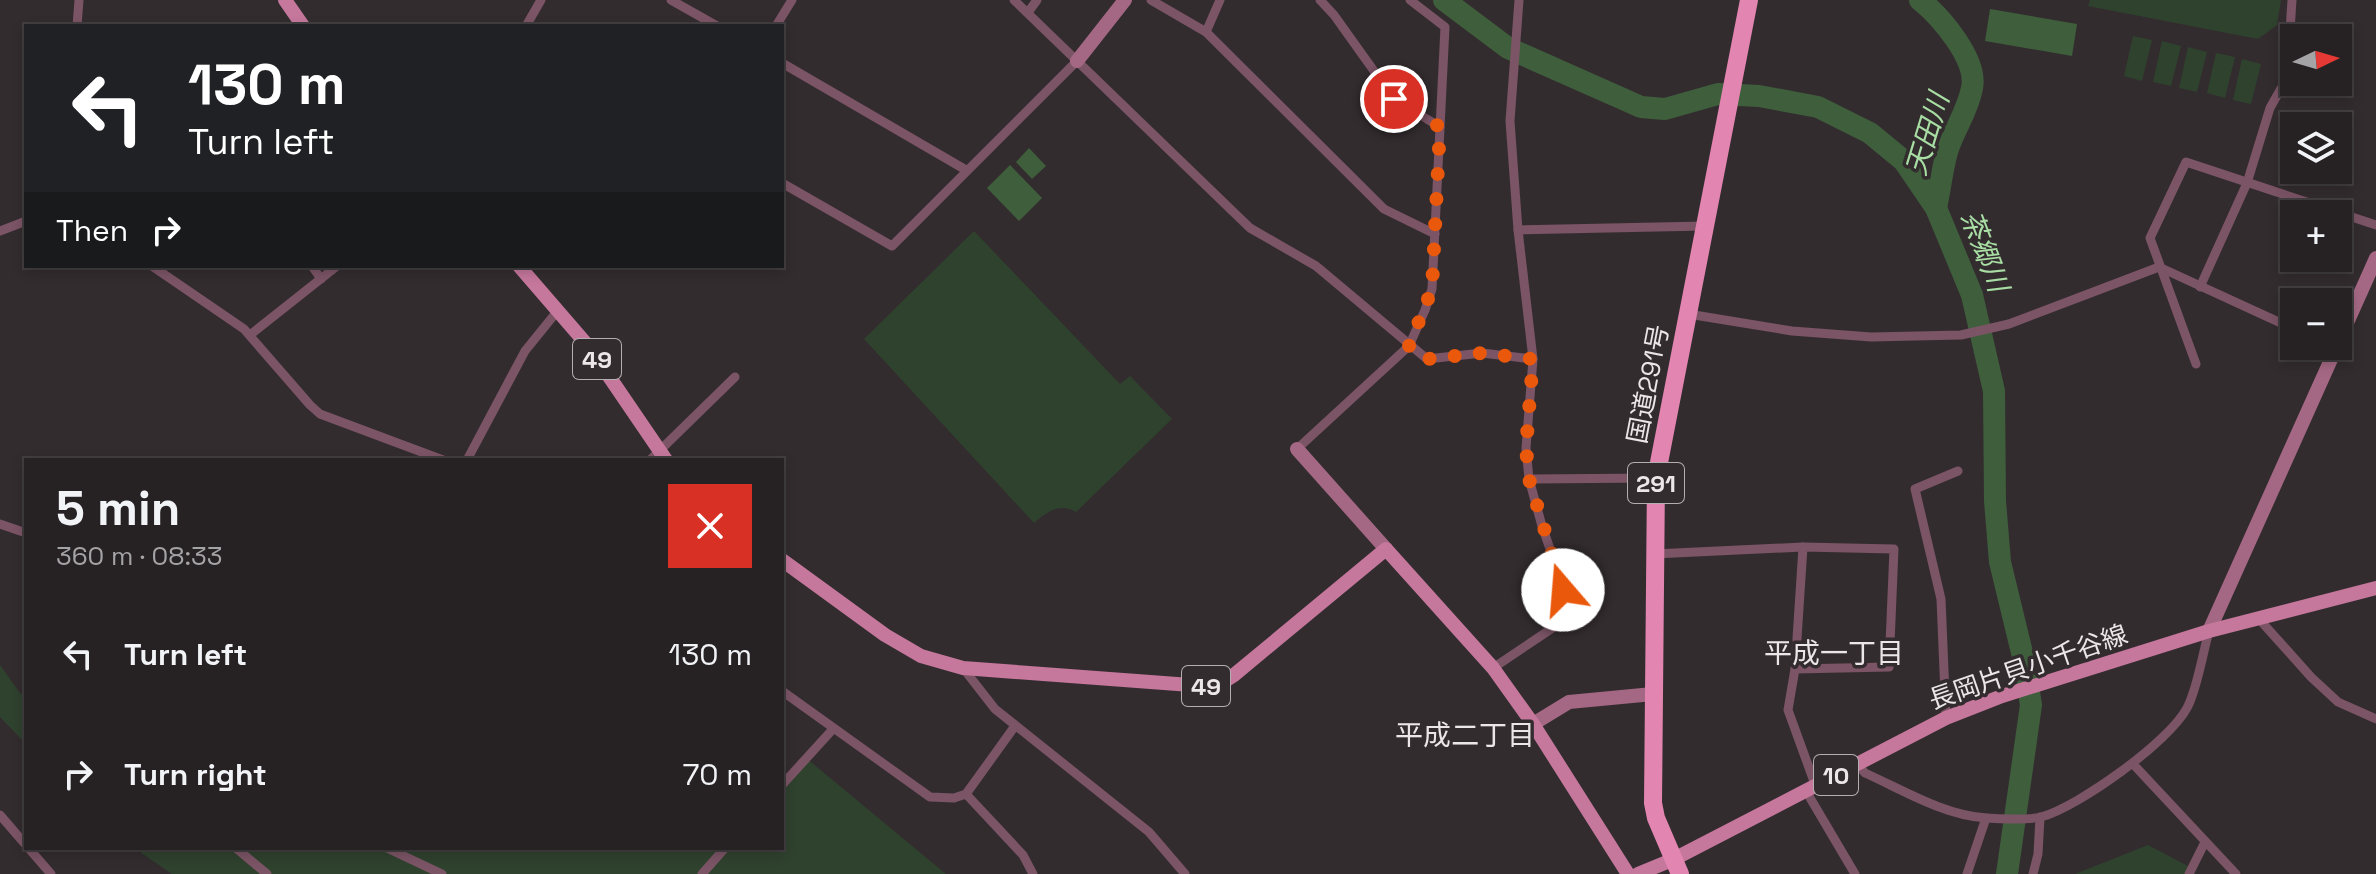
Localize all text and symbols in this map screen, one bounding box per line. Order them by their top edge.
north arrow [2280,24,2352,96]
map controls [2280,24,2352,360]
text: 130 m [188,49,346,120]
icon: left [56,56,160,160]
pin [1360,65,1428,133]
icon: arrive [1372,77,1416,121]
water label: 天田川 [1898,86,1957,179]
button: layers [2280,112,2352,184]
text: Turn left [188,119,335,165]
button: + [2280,200,2352,272]
water label: 茶郷川 [1953,205,2018,299]
icon: right [144,208,188,252]
text: Then [56,211,128,250]
button: − [2280,288,2352,360]
street label: 国道291号 [1620,322,1676,446]
road number: 49 [573,339,621,379]
road number: 291 [1628,463,1684,503]
text: 5 min [56,478,180,539]
button: close [668,484,752,568]
text: 360 m · 08:33 [56,539,222,573]
position arrow [1521,548,1605,632]
street label: 長岡片貝小千谷線 [1924,617,2132,717]
icon: left [56,632,100,676]
text: Turn left [124,635,247,674]
text: 130 m [669,635,752,674]
district label: 平成一丁目 [1764,635,1904,671]
road number: 49 [1182,666,1230,706]
district label: 平成二丁目 [1395,717,1535,753]
icon: right [56,752,100,796]
text: Turn right [124,755,267,794]
text: 70 m [683,755,752,794]
road number: 10 [1814,755,1858,795]

